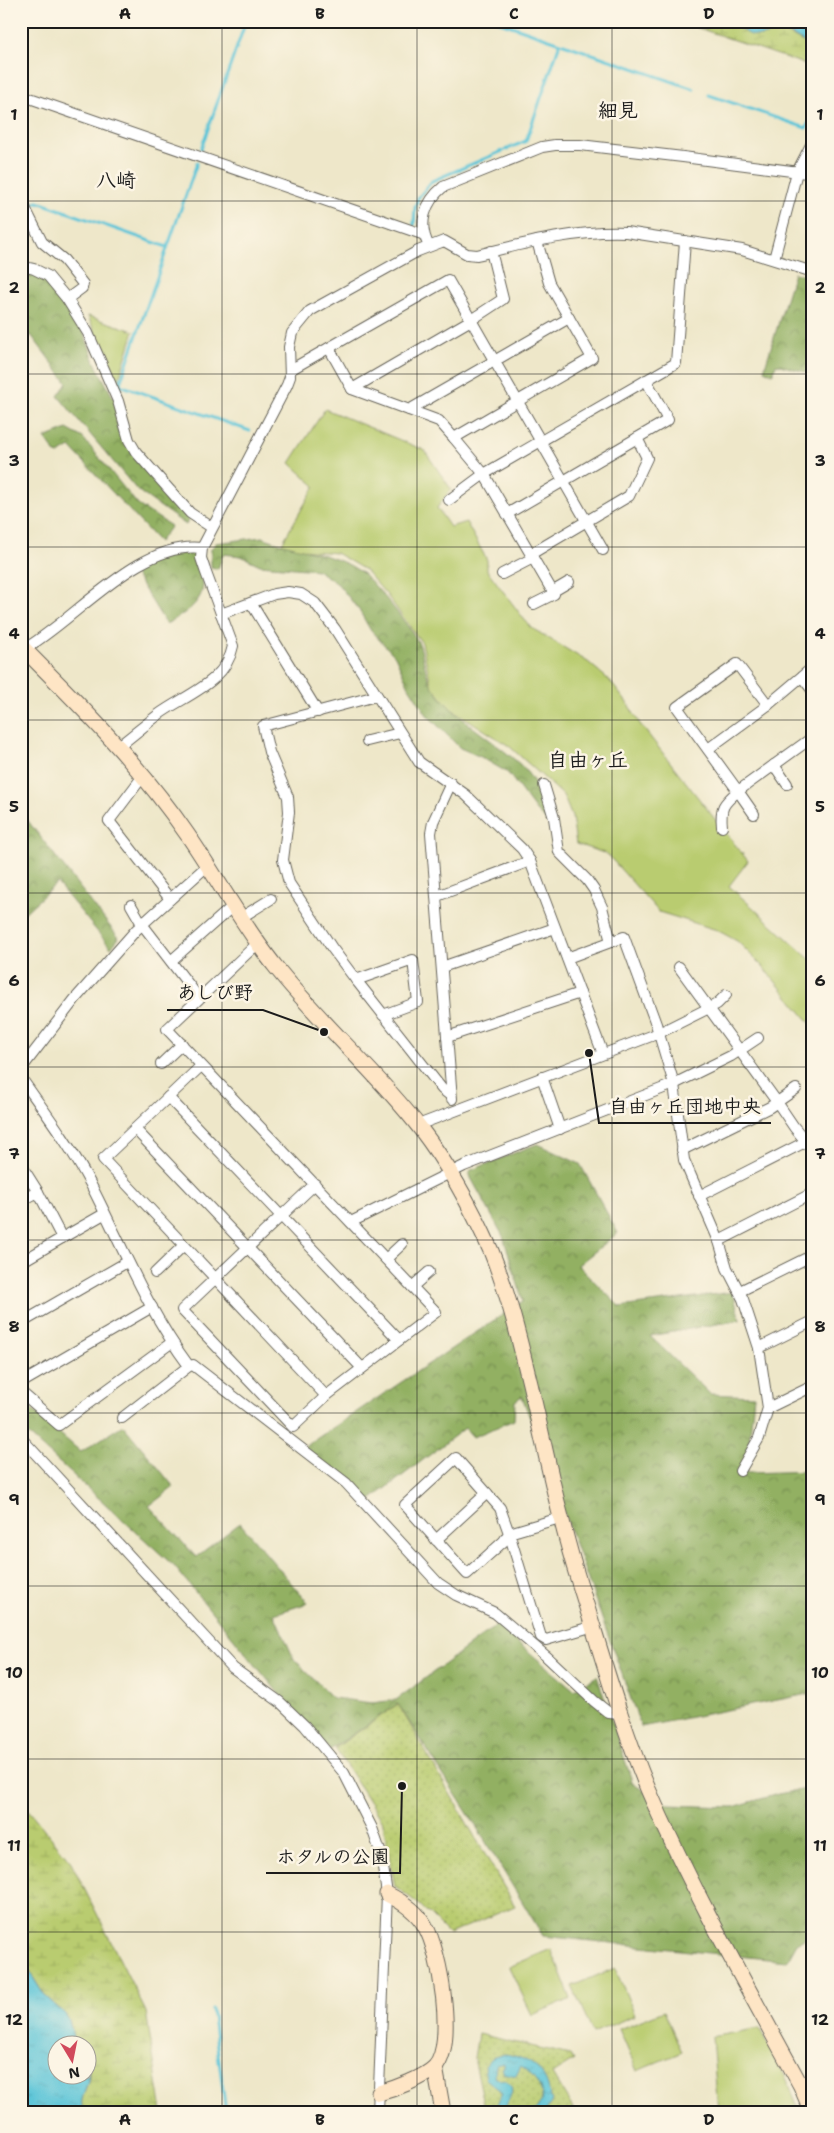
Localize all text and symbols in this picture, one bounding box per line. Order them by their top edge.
text: A [119,3,131,24]
text: B [315,3,325,24]
text: C [509,3,519,24]
text: D [703,3,715,24]
district label: 細見 [598,97,638,123]
text: 1 [10,104,18,125]
text: 1 [816,104,824,125]
district label: 八崎 [96,167,136,193]
text: 2 [8,277,20,298]
text: 2 [814,277,826,298]
text: 3 [8,450,20,471]
text: 3 [814,450,826,471]
text: 4 [8,623,20,644]
text: 4 [814,623,826,644]
district label: 自由ヶ丘 [548,747,628,773]
text: 5 [9,796,19,817]
text: 5 [815,796,825,817]
text: 6 [8,970,20,991]
text: 6 [814,970,826,991]
callout: あしび野 [167,976,263,1010]
text: あしび野 [177,980,253,1005]
callout: 自由ヶ丘団地中央 [599,1089,771,1123]
text: 自由ヶ丘団地中央 [609,1094,761,1119]
text: 7 [8,1143,20,1164]
text: 7 [814,1143,826,1164]
text: 8 [8,1316,20,1337]
text: 8 [814,1316,826,1337]
text: 9 [8,1489,20,1510]
text: 9 [814,1489,826,1510]
text: 10 [5,1662,23,1683]
text: 10 [811,1662,829,1683]
text: 11 [7,1835,21,1856]
text: 11 [813,1835,827,1856]
callout: ホタルの公園 [266,1839,400,1873]
text: ホタルの公園 [276,1844,390,1869]
text: 12 [5,2009,23,2030]
text: 12 [811,2009,829,2030]
north arrow [48,2036,98,2086]
text: N [67,2063,81,2083]
text: A [119,2109,131,2130]
text: B [315,2109,325,2130]
text: C [509,2109,519,2130]
text: D [703,2109,715,2130]

